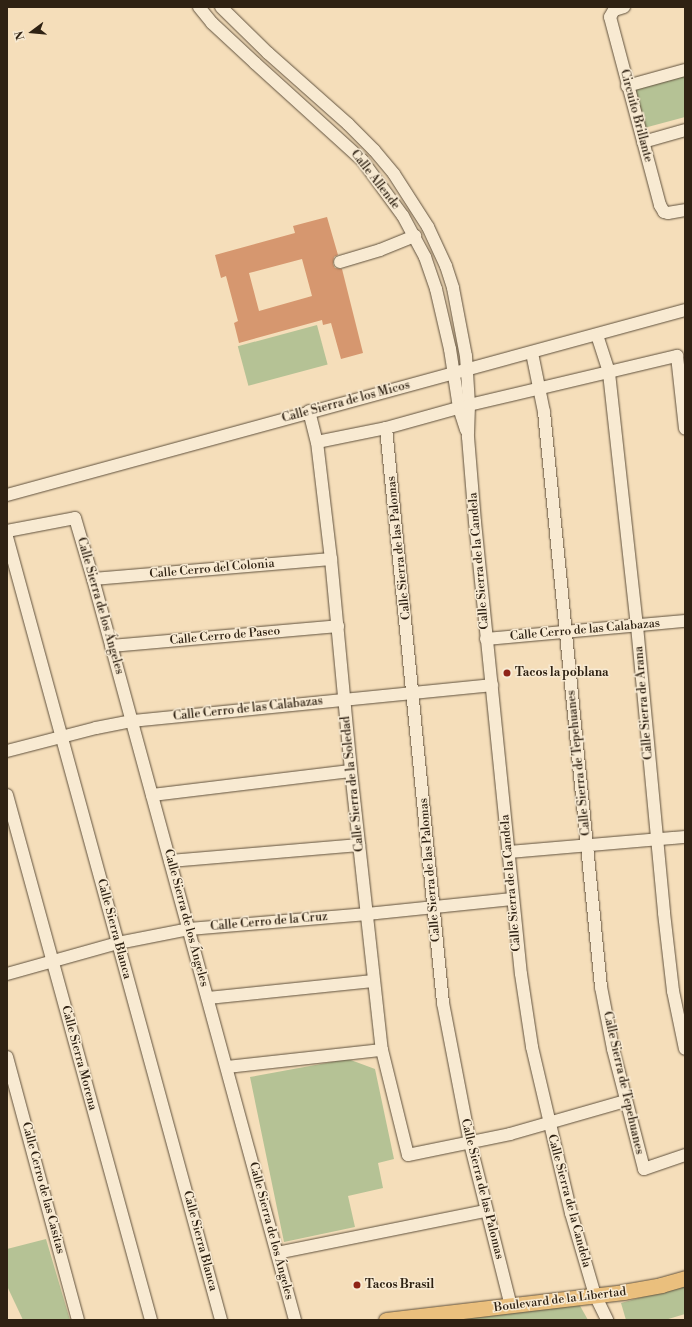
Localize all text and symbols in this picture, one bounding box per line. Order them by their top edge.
north arrow [12,12,52,52]
text: N [13,29,28,41]
street label: Circuito Brillante [617,68,655,164]
street label: Calle Allende [347,147,403,213]
street label: Calle Sierra de los Micos [280,378,412,426]
street label: Calle Sierra de las Palomas [384,475,414,621]
street label: Calle Sierra de la Candela [466,492,492,630]
street label: Calle Sierra de los Ángeles [74,536,126,676]
street label: Calle Cerro del Colonia [149,556,275,582]
street label: Calle Cerro de las Calabazas [509,616,661,644]
street label: Calle Cerro de Paseo [169,624,281,648]
street label: Calle Sierra de Arana [632,646,656,760]
place label: Tacos la poblana [515,666,609,680]
marker: Tacos la poblana [502,668,512,678]
street label: Calle Sierra de Tepehuanes [564,690,594,836]
street label: Calle Cerro de las Calabazas [172,694,324,724]
street label: Calle Sierra de la Soledad [339,715,367,853]
street label: Calle Sierra de las Palomas [417,797,443,943]
street label: Calle Sierra de la Candela [498,814,524,952]
street label: Calle Sierra de los Ángeles [161,848,211,988]
street label: Calle Sierra Blanca [94,877,134,981]
street label: Calle Cerro de la Cruz [210,910,328,934]
street label: Calle Sierra Morena [58,1004,100,1112]
street label: Calle Sierra de Tepehuanes [600,1010,646,1156]
street label: Calle Sierra de las Palomas [458,1117,506,1261]
street label: Calle Cerro de las Casitas [18,1121,68,1255]
street label: Calle Sierra de la Candela [544,1133,594,1269]
street label: Calle Sierra de los Ángeles [246,1161,296,1301]
street label: Calle Sierra Blanca [180,1189,220,1293]
place label: Tacos Brasil [365,1278,434,1292]
marker: Tacos Brasil [352,1280,362,1290]
street label: Boulevard de la Libertad [493,1285,627,1315]

